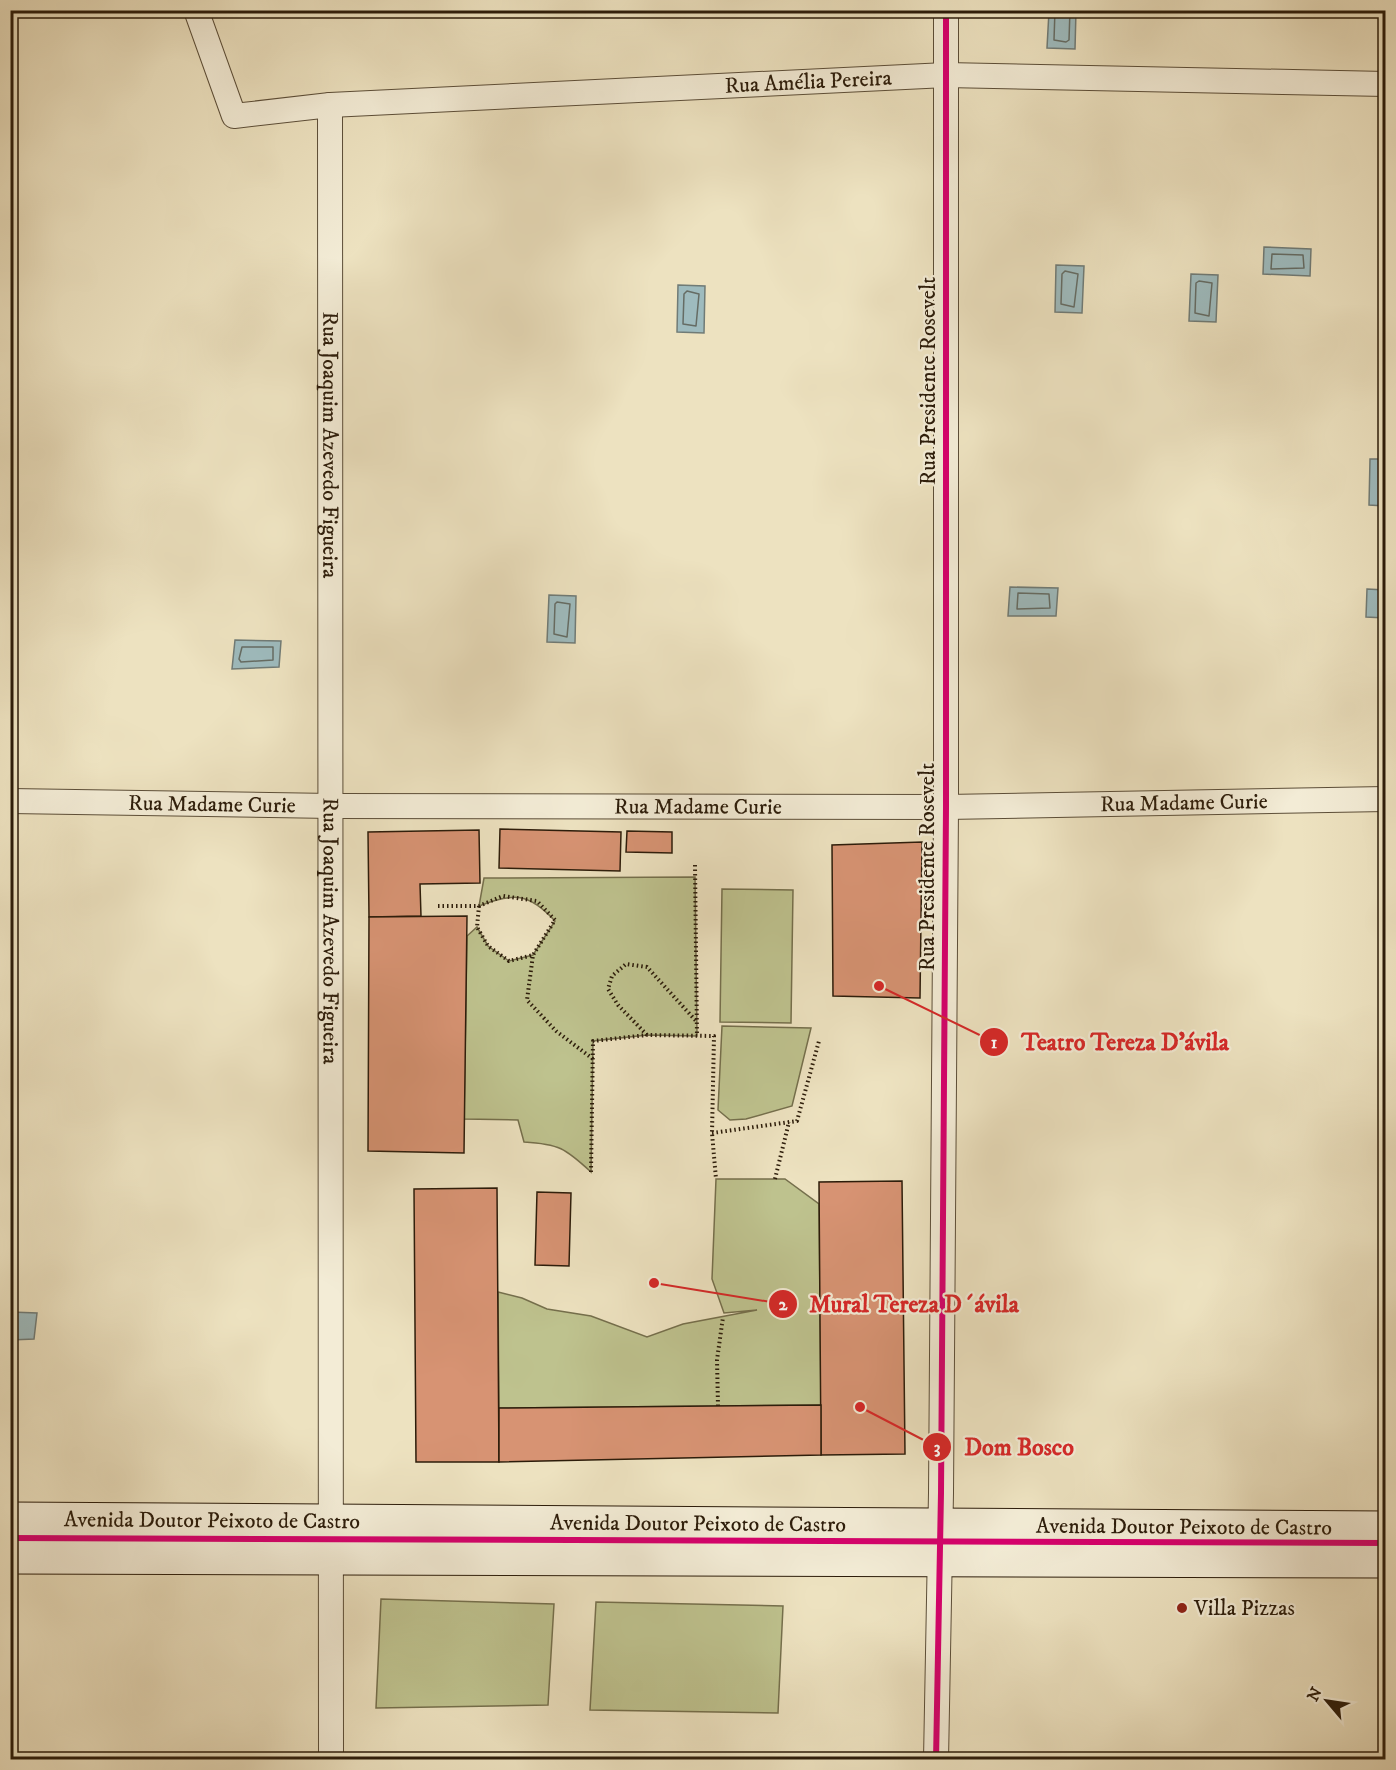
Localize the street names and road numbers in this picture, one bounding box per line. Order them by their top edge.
street label: Rua Amélia Pereira [724,64,893,99]
street label: Rua Presidente Rosevelt [915,277,942,485]
street label: Rua Joaquim Azevedo Figueira [317,312,344,579]
street label: Rua Presidente Rosevelt [914,763,941,971]
street label: Rua Madame Curie [1100,788,1268,818]
street label: Rua Madame Curie [128,789,296,819]
street label: Rua Madame Curie [614,793,782,820]
street label: Rua Joaquim Azevedo Figueira [317,798,344,1065]
street label: Avenida Doutor Peixoto de Castro [64,1506,360,1535]
street label: Avenida Doutor Peixoto de Castro [550,1509,846,1538]
street label: Avenida Doutor Peixoto de Castro [1036,1512,1332,1541]

